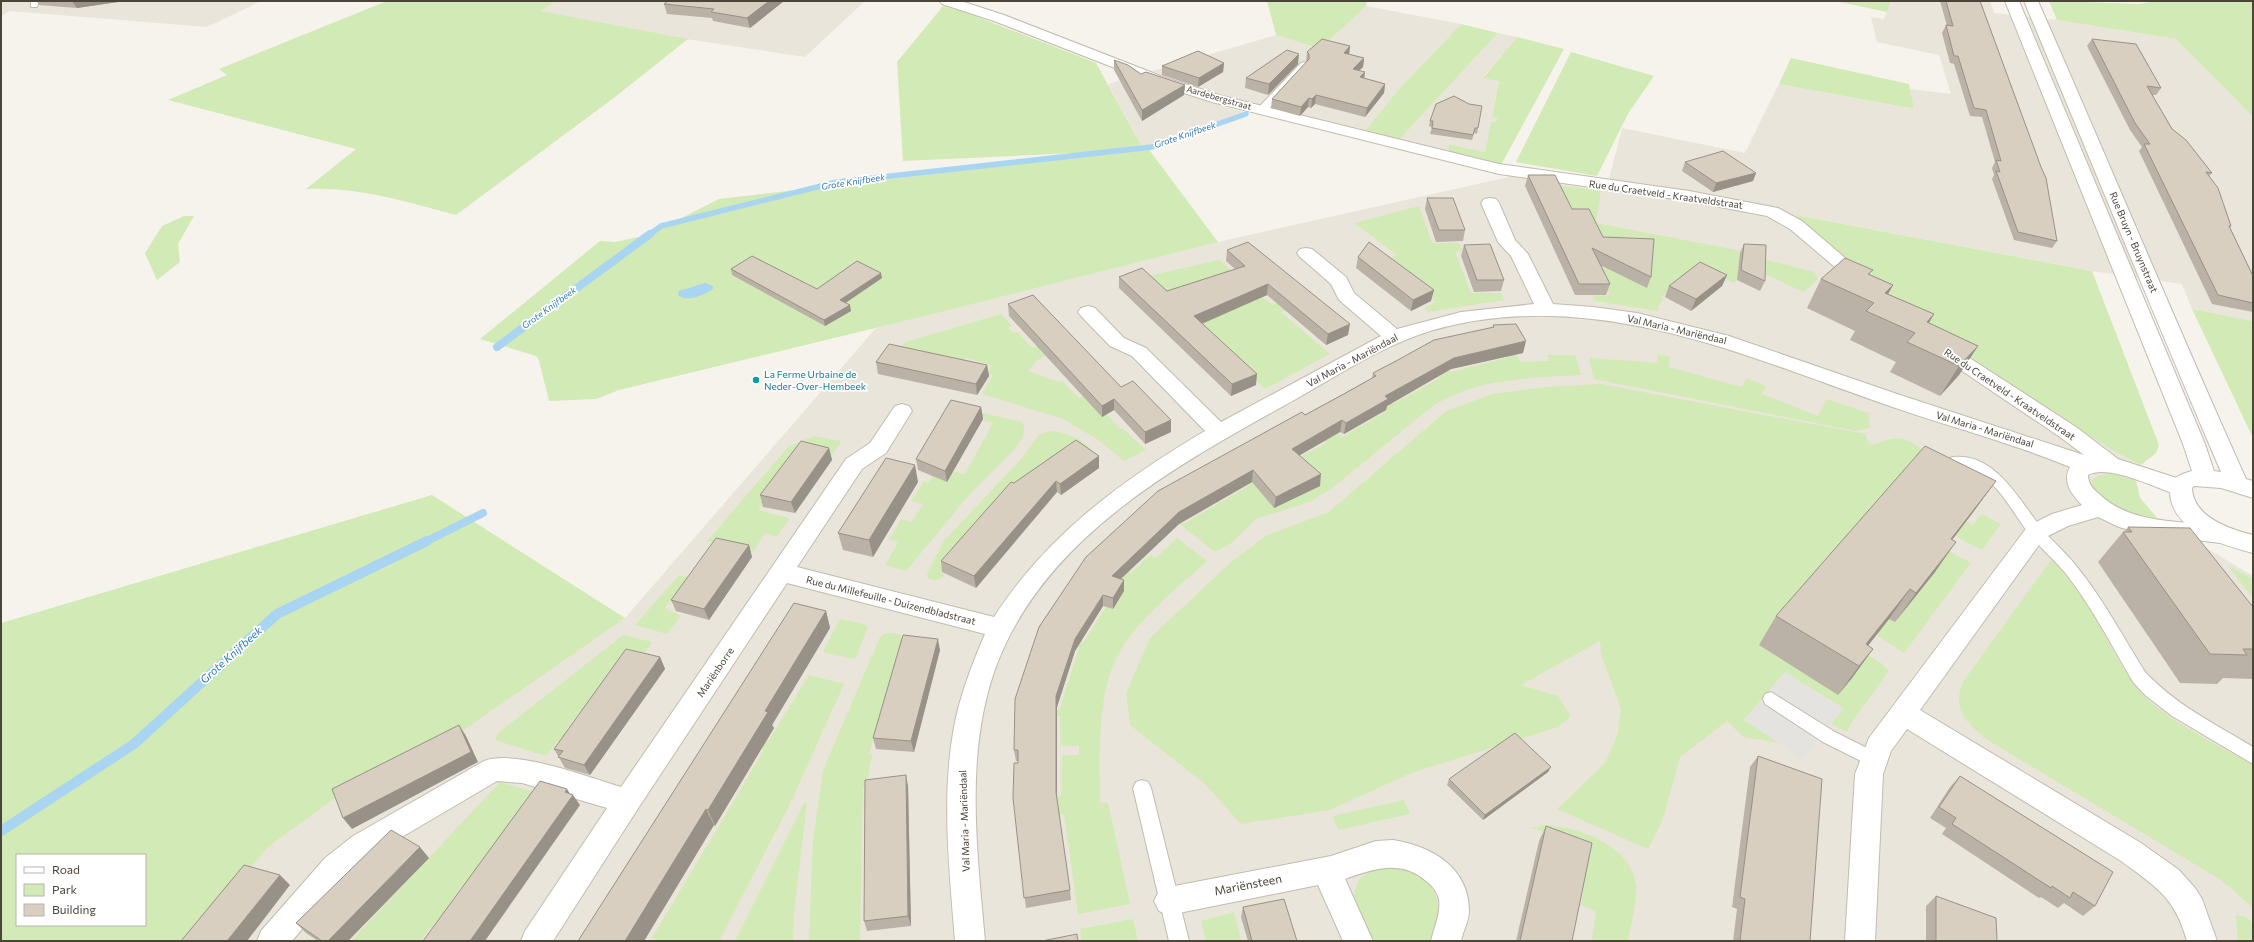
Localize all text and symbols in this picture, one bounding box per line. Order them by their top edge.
street label: Aardebergstraat [1185,83,1253,112]
water label: Grote Knijfbeek [1153,118,1218,150]
water label: Grote Knijfbeek [820,171,887,192]
street label: Rue du Craetveld - Kraatveldstraat [1588,177,1744,211]
street label: Rue Bruyn - Bruynstraat [2107,190,2161,294]
water label: Grote Knijfbeek [519,284,579,331]
street label: Val Maria - Mariëndaal [1626,312,1728,346]
street label: Val Maria - Mariëndaal [1304,331,1400,389]
street label: Rue du Craetveld - Kraatveldstraat [1942,346,2078,442]
place label: La Ferme Urbaine de Neder-Over-Hembeek [764,368,867,392]
marker: La Ferme Urbaine de Neder-Over-Hembeek [751,375,761,385]
street label: Val Maria - Mariëndaal [1935,408,2035,450]
street label: Rue du Millefeuille - Duizendbladstraat [805,573,977,627]
water label: Grote Knijfbeek [197,623,265,686]
street label: Mariënborre [694,645,736,699]
street label: Val Maria - Mariëndaal [956,770,972,872]
legend [16,854,146,926]
text: Road [52,862,80,876]
street label: Mariënsteen [1213,871,1283,897]
text: Park [52,882,78,896]
text: Building [52,902,96,916]

